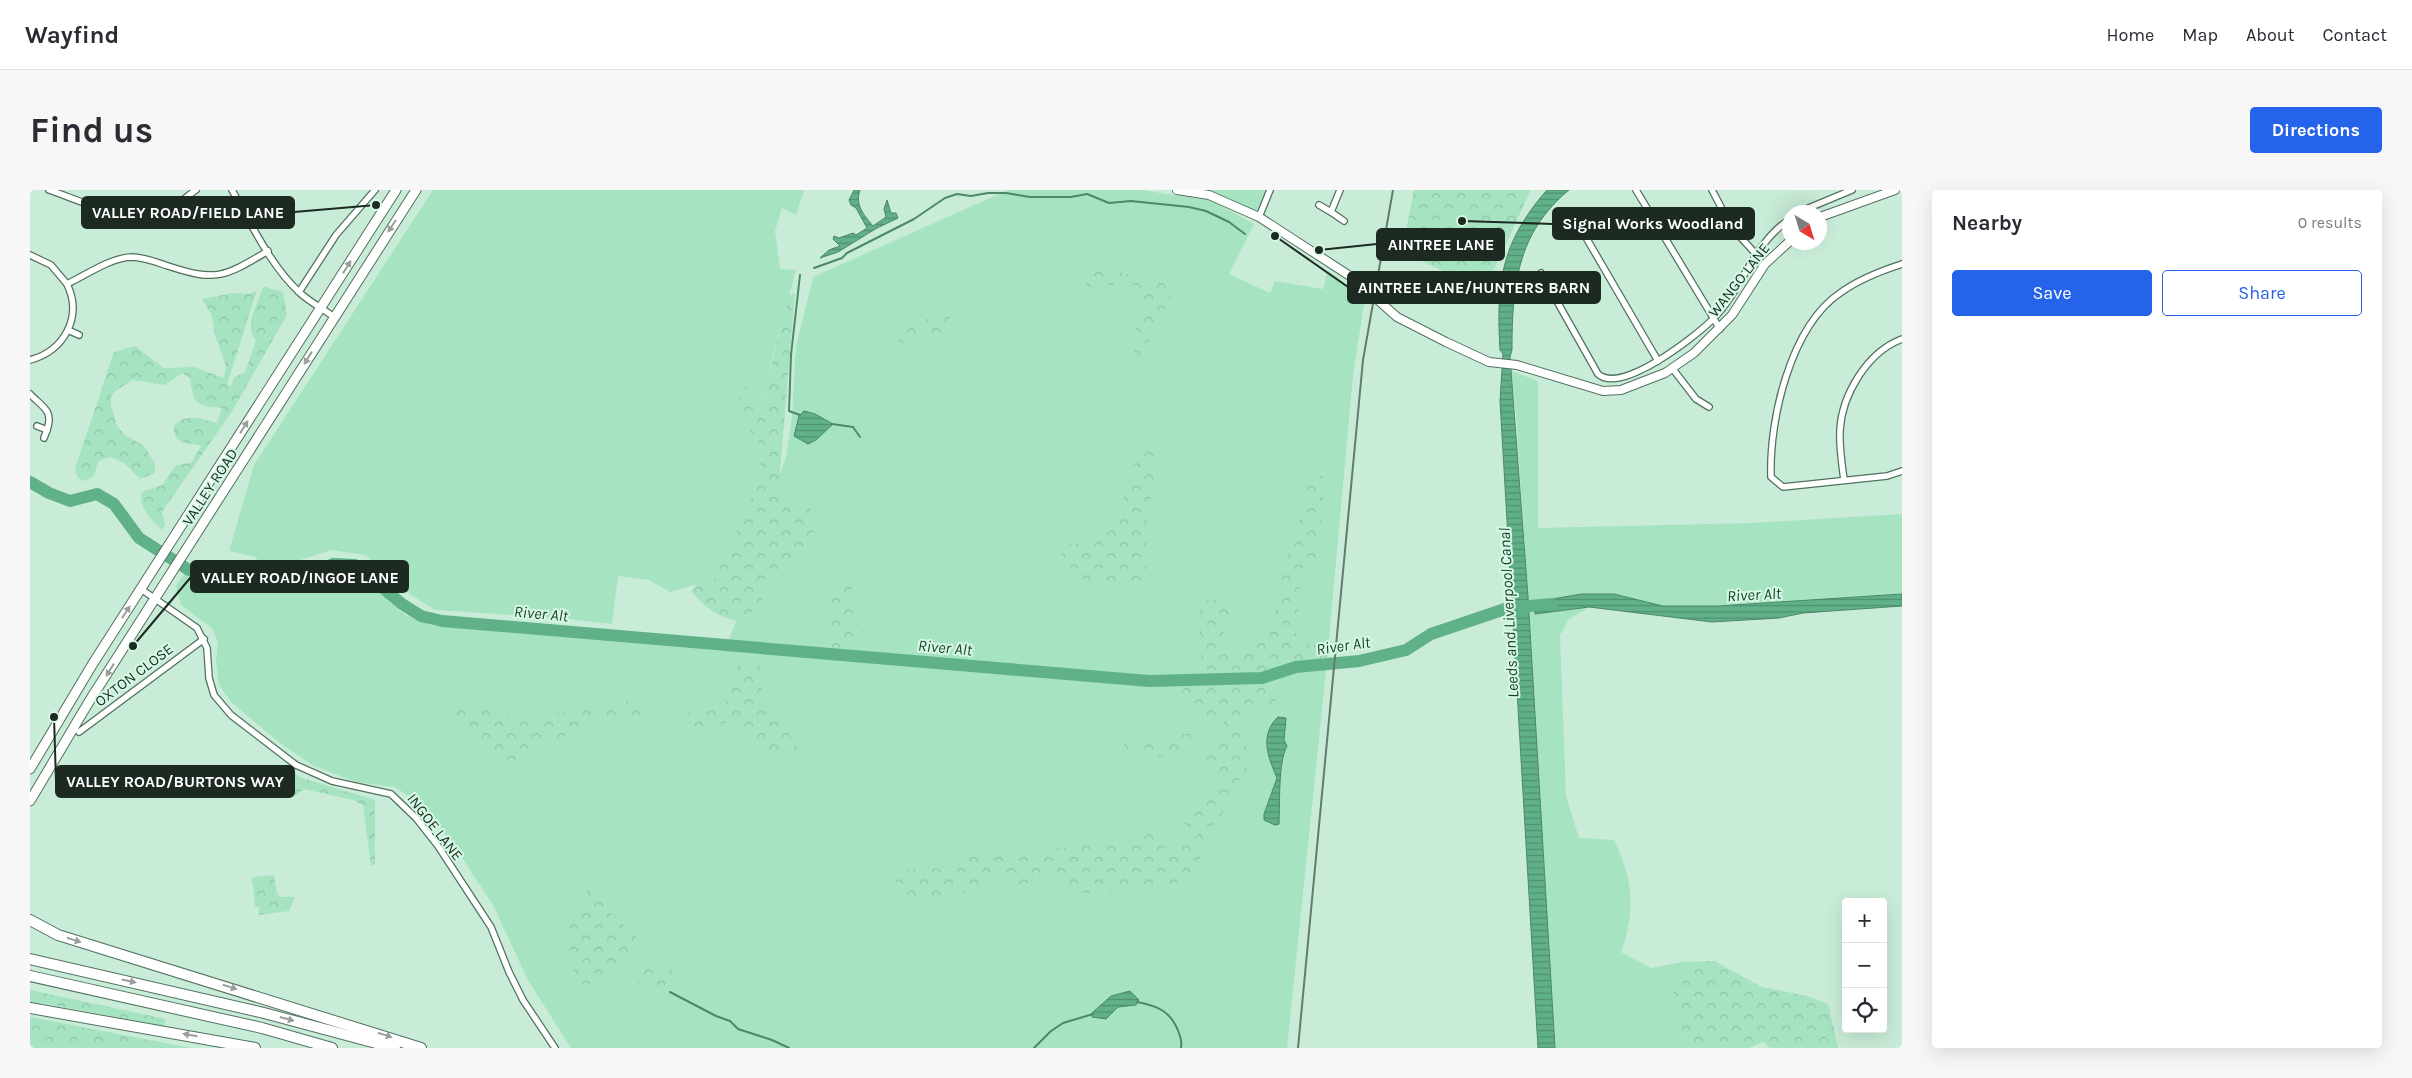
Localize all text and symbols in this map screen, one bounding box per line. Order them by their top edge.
text: Wayfind [25,21,119,49]
text: Home [2106,24,2154,46]
text: Map [2182,24,2218,46]
text: About [2246,24,2295,46]
text: Contact [2323,24,2387,46]
button: Directions [2250,107,2382,153]
text: Find us [30,110,153,151]
callout: VALLEY ROAD/FIELD LANE [82,197,294,228]
text: VALLEY ROAD/FIELD LANE [92,203,284,222]
north arrow [1782,205,1827,250]
callout: Signal Works Woodland [1553,208,1754,239]
text: Nearby [1952,211,2022,235]
text: 0 results [2298,213,2362,232]
text: Signal Works Woodland [1562,214,1744,233]
one-way arrow [388,220,397,233]
callout: AINTREE LANE [1377,229,1504,260]
text: AINTREE LANE [1388,235,1494,254]
street label: WANGO LANE [1704,239,1774,321]
one-way arrow [342,260,352,273]
button: Save [1952,270,2152,316]
button: Share [2162,270,2362,316]
callout: AINTREE LANE/HUNTERS BARN [1348,272,1600,303]
text: AINTREE LANE/HUNTERS BARN [1358,278,1590,297]
one-way arrow [304,351,313,365]
one-way arrow [240,421,249,434]
street label: VALLEY ROAD [178,445,242,529]
water label: Leeds and Liverpool Canal [1495,527,1522,699]
callout: VALLEY ROAD/INGOE LANE [191,561,408,592]
text: VALLEY ROAD/INGOE LANE [201,568,399,587]
water label: River Alt [1726,584,1782,605]
water label: River Alt [513,602,569,625]
one-way arrow [121,606,131,619]
water label: River Alt [1315,632,1372,659]
water label: River Alt [917,636,973,659]
street label: OXTON CLOSE [91,640,177,710]
one-way arrow [105,663,114,676]
callout: VALLEY ROAD/BURTONS WAY [56,766,294,797]
text: VALLEY ROAD/BURTONS WAY [66,772,284,791]
street label: INGOE LANE [403,790,467,864]
map controls [1842,898,1887,1033]
button: + [1842,898,1887,943]
one-way arrow [67,936,82,944]
button: − [1842,943,1887,988]
one-way arrow [121,977,136,985]
one-way arrow [222,984,237,992]
button: locate [1842,988,1887,1033]
one-way arrow [279,1015,294,1023]
one-way arrow [181,1031,197,1039]
one-way arrow [378,1032,393,1040]

